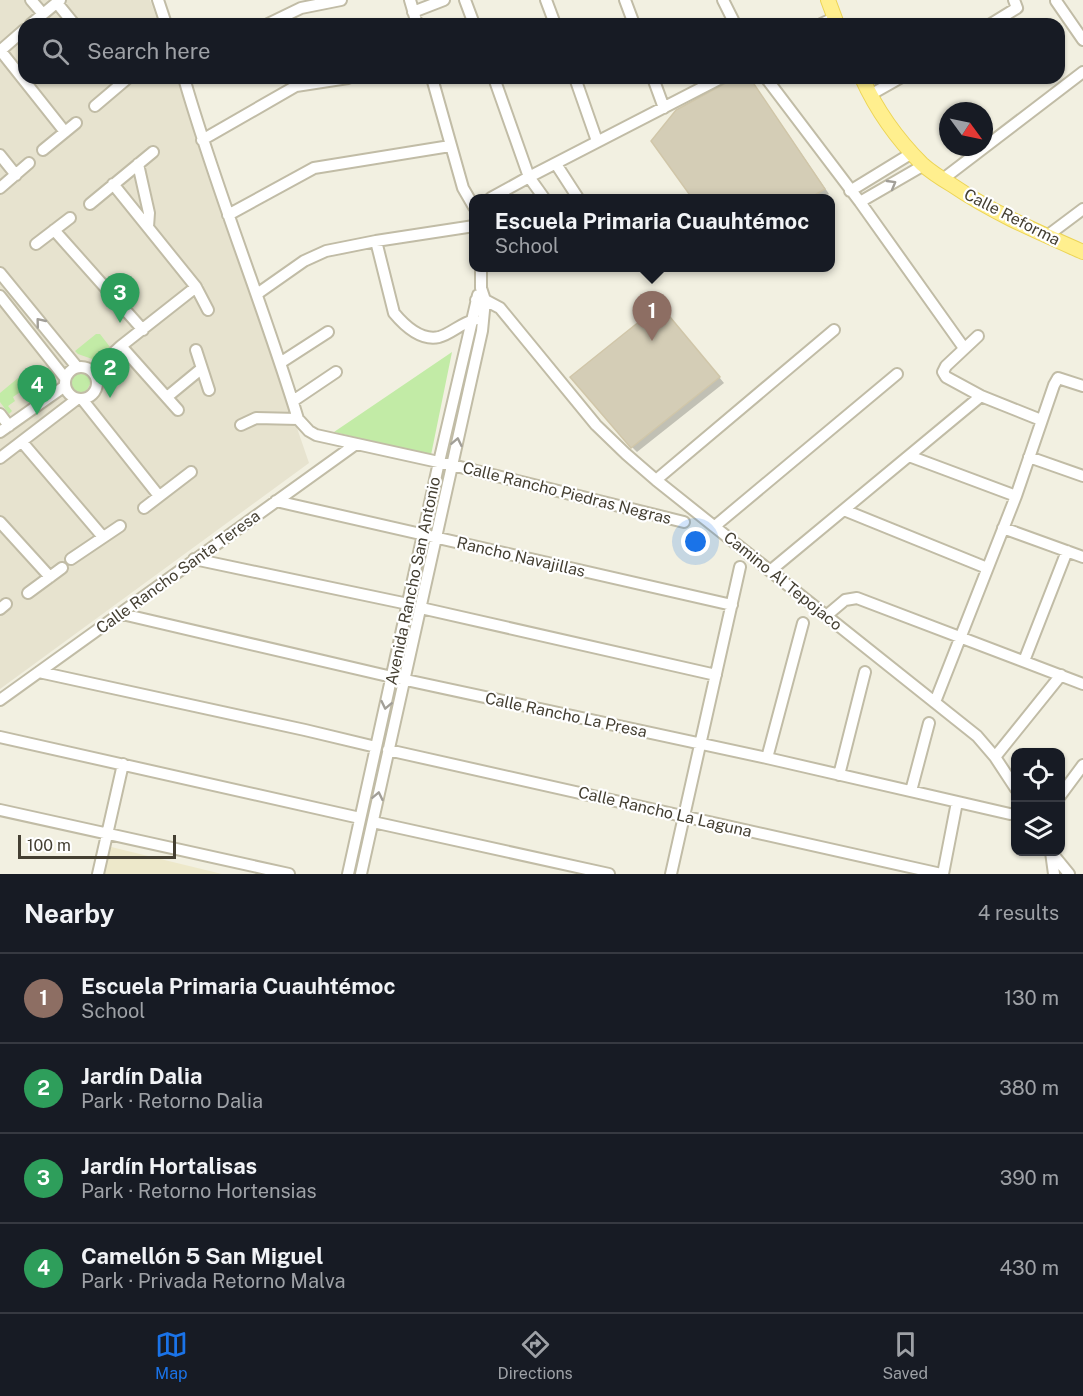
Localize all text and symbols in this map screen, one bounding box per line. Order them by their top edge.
search box [18,18,1065,84]
icon: search [39,35,72,68]
text: Search here [87,38,211,64]
north arrow [939,102,993,156]
one-way arrow [886,180,896,191]
street label: Calle Reforma [961,185,1063,249]
popup [469,194,835,272]
text: Escuela Primaria Cuauhtémoc [495,208,809,234]
text: School [495,234,559,258]
pin: 3 [100,274,140,323]
pin: 1 [632,292,672,341]
one-way arrow [36,318,47,329]
pin: 2 [90,348,130,398]
pin: 4 [18,366,57,415]
one-way arrow [450,437,463,447]
street label: Calle Rancho Piedras Negras [461,458,673,528]
street label: Avenida Rancho San Antonio [382,475,444,687]
street label: Calle Rancho Santa Teresa [92,506,264,638]
your location [681,527,710,556]
street label: Camino Al Tepojaco [720,527,846,635]
street label: Rancho Navajillas [455,533,587,581]
street label: Calle Rancho La Presa [483,689,649,741]
one-way arrow [380,700,393,710]
map controls [1011,748,1065,856]
button: locate [1011,748,1065,802]
street label: Calle Rancho La Laguna [576,783,754,841]
one-way arrow [371,792,384,802]
button: layers [1011,802,1065,856]
scale bar [18,832,176,860]
text: 100 m [27,836,71,855]
text: Nearby [24,898,114,929]
text: 4 results [978,901,1059,925]
text: Escuela Primaria Cuauhtémoc [81,973,396,999]
text: 1 [39,986,48,1010]
text: 130 m [1004,986,1059,1010]
text: School [81,999,145,1023]
text: Jardín Dalia [81,1063,202,1089]
text: 2 [37,1076,50,1100]
text: 380 m [999,1076,1059,1100]
text: Park · Retorno Dalia [81,1089,263,1113]
text: Jardín Hortalisas [81,1153,257,1179]
text: 3 [37,1166,50,1190]
text: 390 m [1000,1166,1059,1190]
text: Park · Retorno Hortensias [81,1179,317,1203]
text: Camellón 5 San Miguel [81,1243,323,1269]
text: 4 [37,1256,50,1280]
text: 430 m [1000,1256,1059,1280]
text: Park · Privada Retorno Malva [81,1269,346,1293]
tab: Map [155,1328,188,1383]
tab: Directions [498,1328,573,1383]
tab: Saved [882,1328,928,1383]

